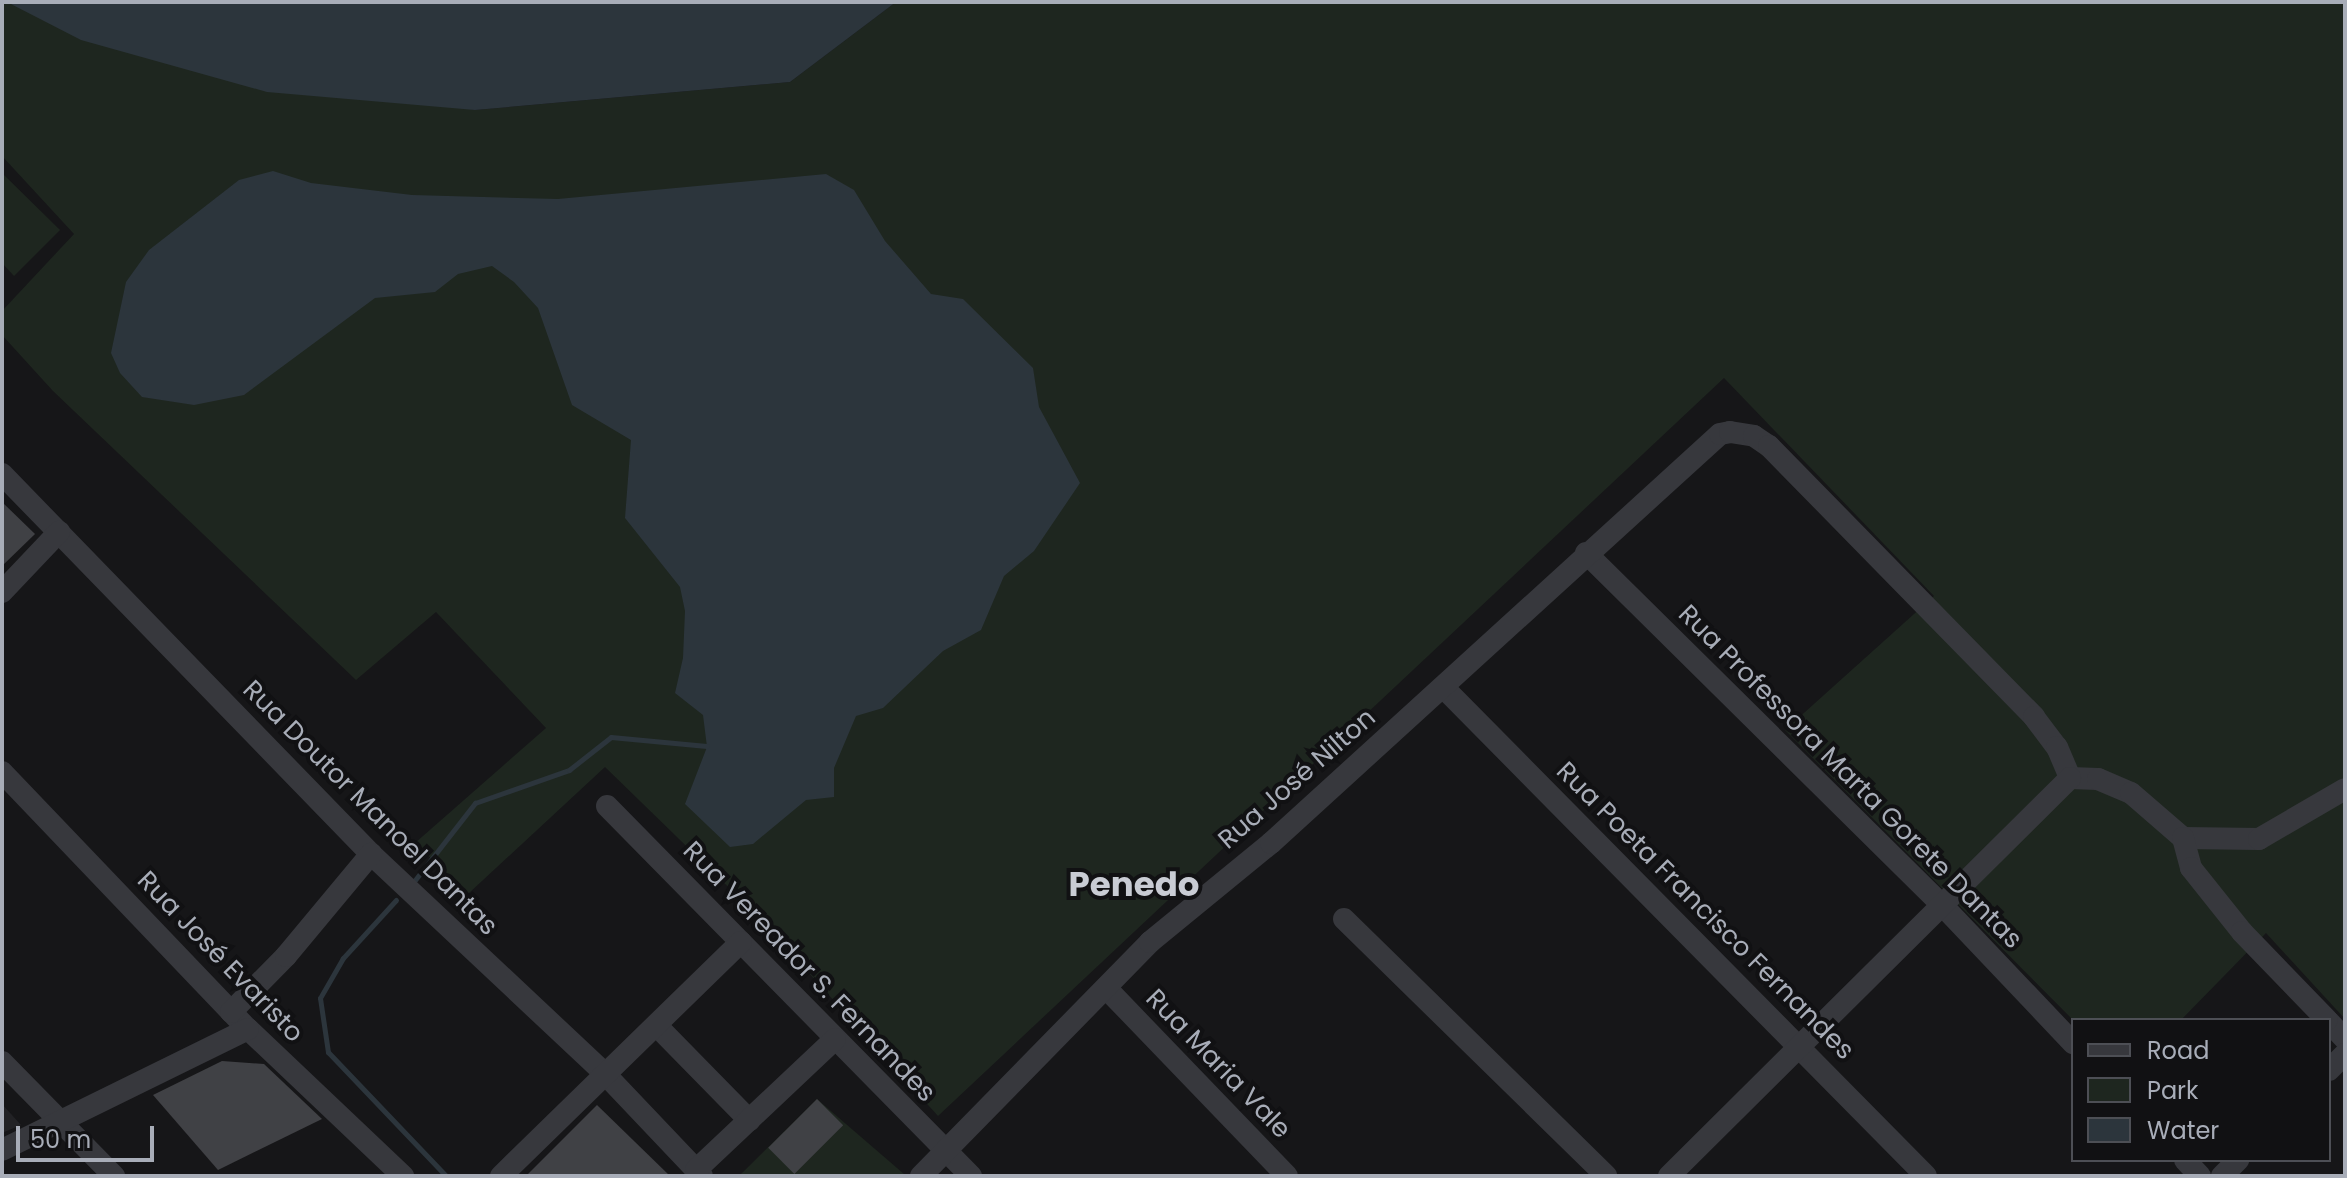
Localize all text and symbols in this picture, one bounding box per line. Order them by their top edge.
street label: Rua Professora Marta Gorete Dantas [1672,599,2028,955]
street label: Rua Doutor Manoel Dantas [236,674,504,942]
street label: Rua José Nilton [1212,702,1382,856]
street label: Rua Poeta Francisco Fernandes [1550,756,1860,1066]
street label: Rua Vereador S. Fernandes [676,835,942,1109]
street label: Rua José Evaristo [131,865,309,1049]
district label: Penedo [1069,865,1199,905]
street label: Rua Maria Vale [1139,983,1297,1145]
legend [2071,1018,2331,1162]
text: Road [2147,1034,2209,1067]
text: Park [2147,1074,2198,1107]
scale bar [20,1110,158,1160]
text: Water [2147,1114,2219,1147]
text: 50 m [30,1123,91,1156]

